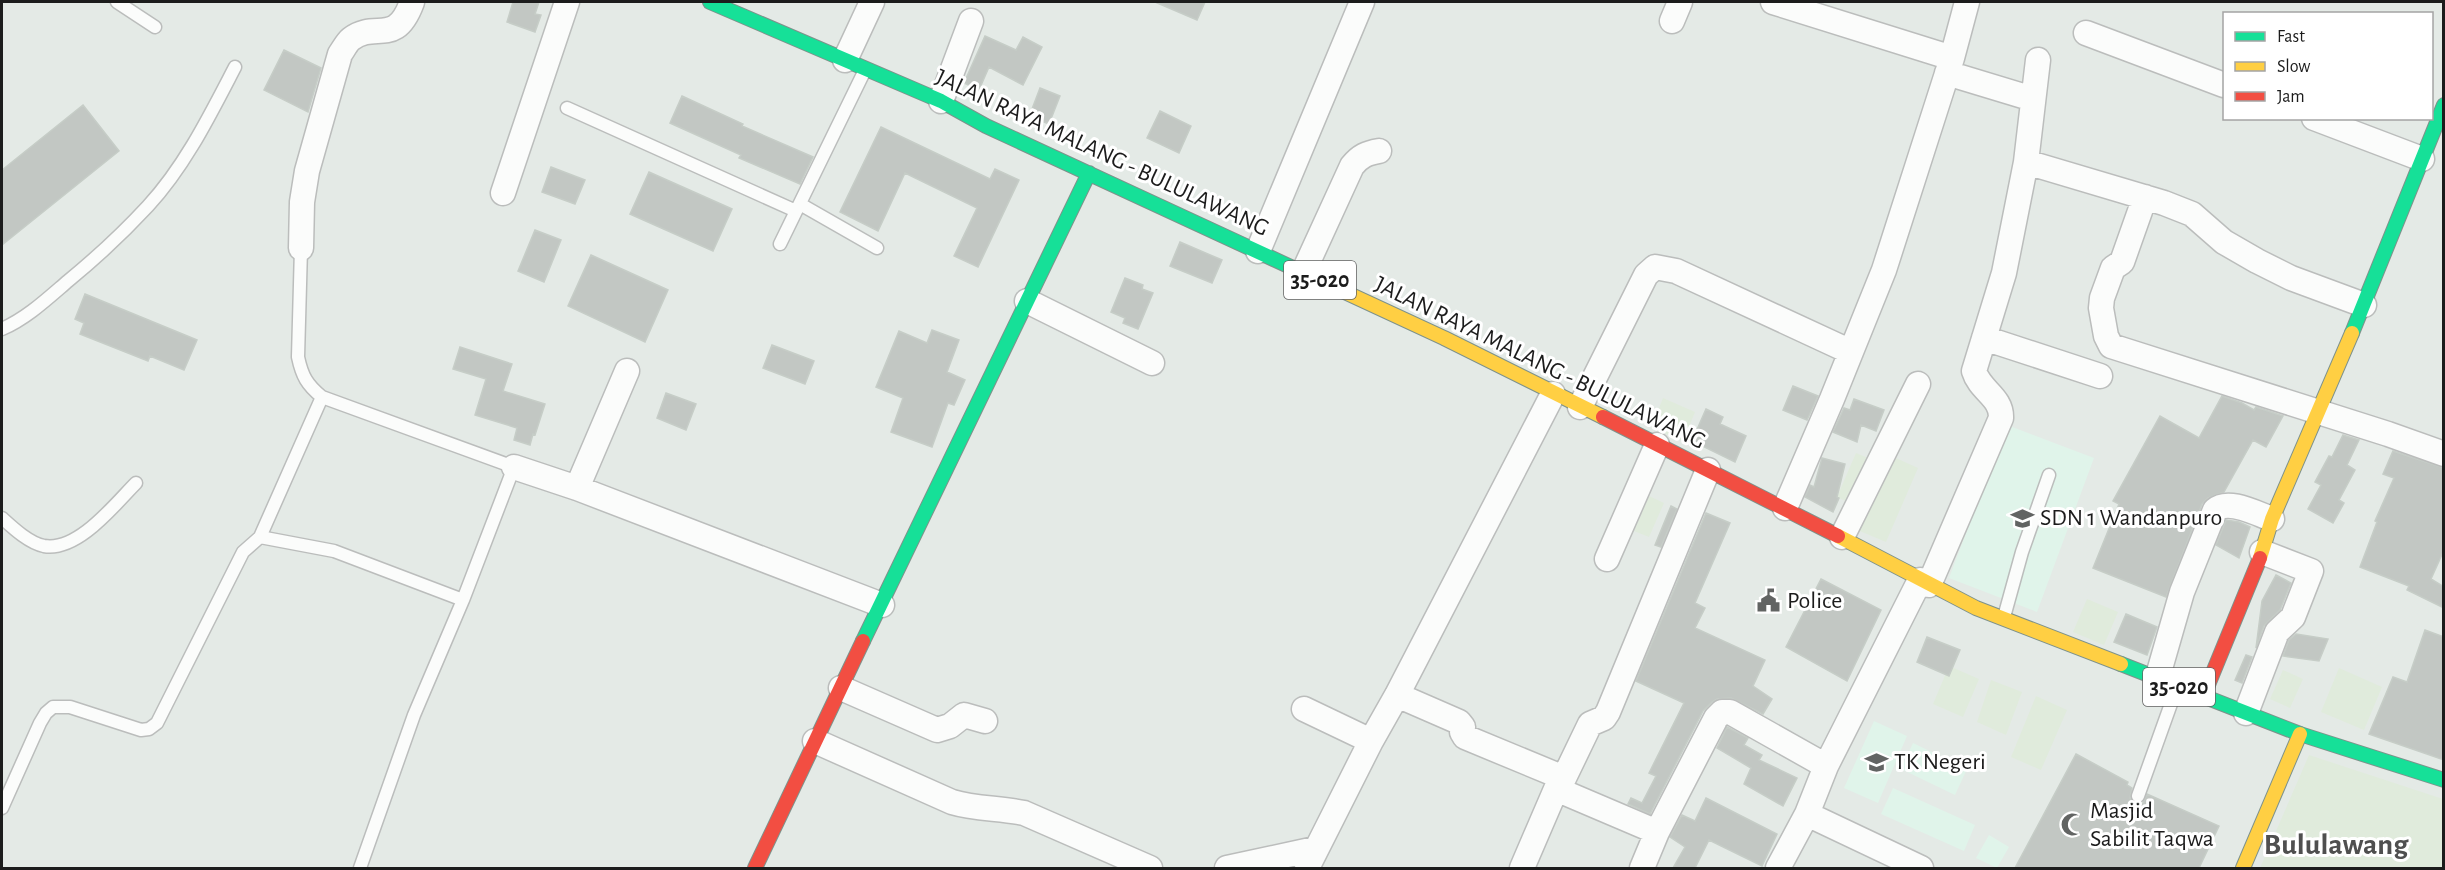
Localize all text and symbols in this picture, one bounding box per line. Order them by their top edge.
legend [2223,12,2433,120]
text: Fast [2277,28,2305,46]
text: Slow [2277,58,2310,76]
street label: JALAN RAYA MALANG - BULULAWANG [932,65,1272,241]
text: Jam [2277,88,2305,106]
road number: 35-020 [1284,261,1356,299]
street label: JALAN RAYA MALANG - BULULAWANG [1371,272,1709,454]
school or university icon: SDN 1 Wandanpuro [2009,505,2035,531]
place label: SDN 1 Wandanpuro [2040,506,2222,530]
public building icon: Police [1756,588,1782,614]
place label: Police [1787,589,1842,613]
road number: 35-020 [2143,668,2215,706]
school or university icon: TK Negeri [1863,749,1889,775]
place label: TK Negeri [1894,750,1986,774]
place label: Masjid Sabilit Taqwa [2090,799,2214,851]
mosque icon: Masjid Sabilit Taqwa [2059,812,2085,838]
district label: Bululawang [2264,830,2409,860]

